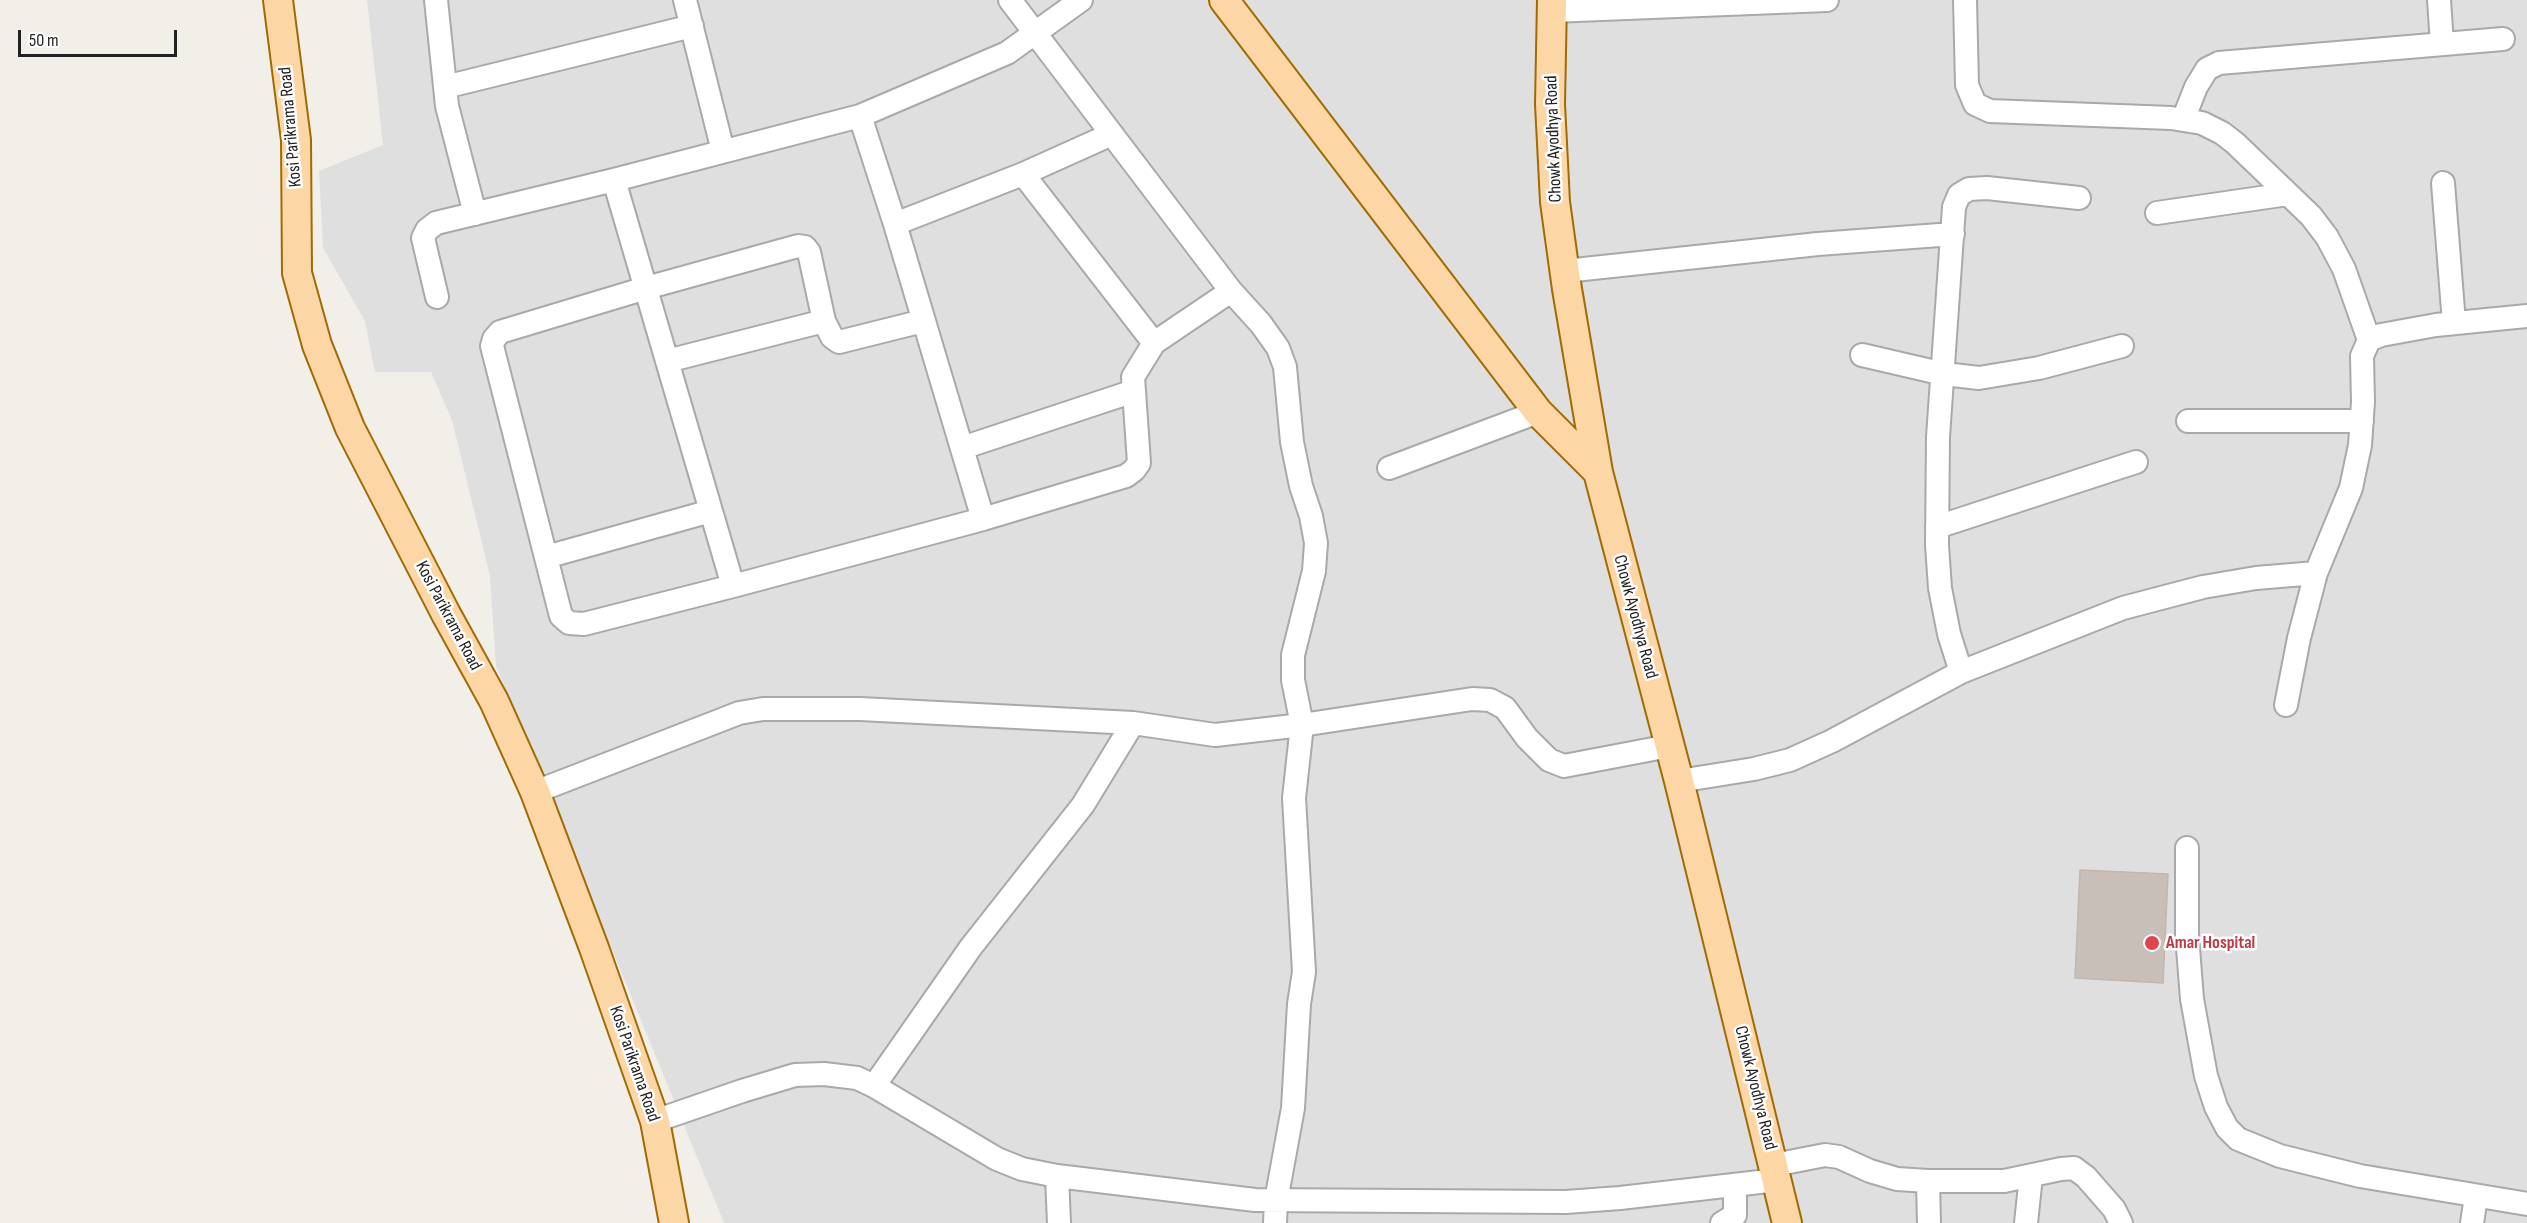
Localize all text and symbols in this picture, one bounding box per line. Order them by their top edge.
scale bar [21,18,180,56]
text: 50 m [29,30,59,51]
street label: Kosi Parikrama Road [275,66,307,188]
street label: Chowk Ayodhya Road [1541,75,1567,203]
street label: Chowk Ayodhya Road [1608,553,1662,681]
street label: Kosi Parikrama Road [410,558,486,674]
place label: Amar Hospital [2166,932,2255,954]
marker: Amar Hospital [2143,934,2161,952]
street label: Kosi Parikrama Road [604,1003,664,1125]
street label: Chowk Ayodhya Road [1729,1024,1781,1152]

